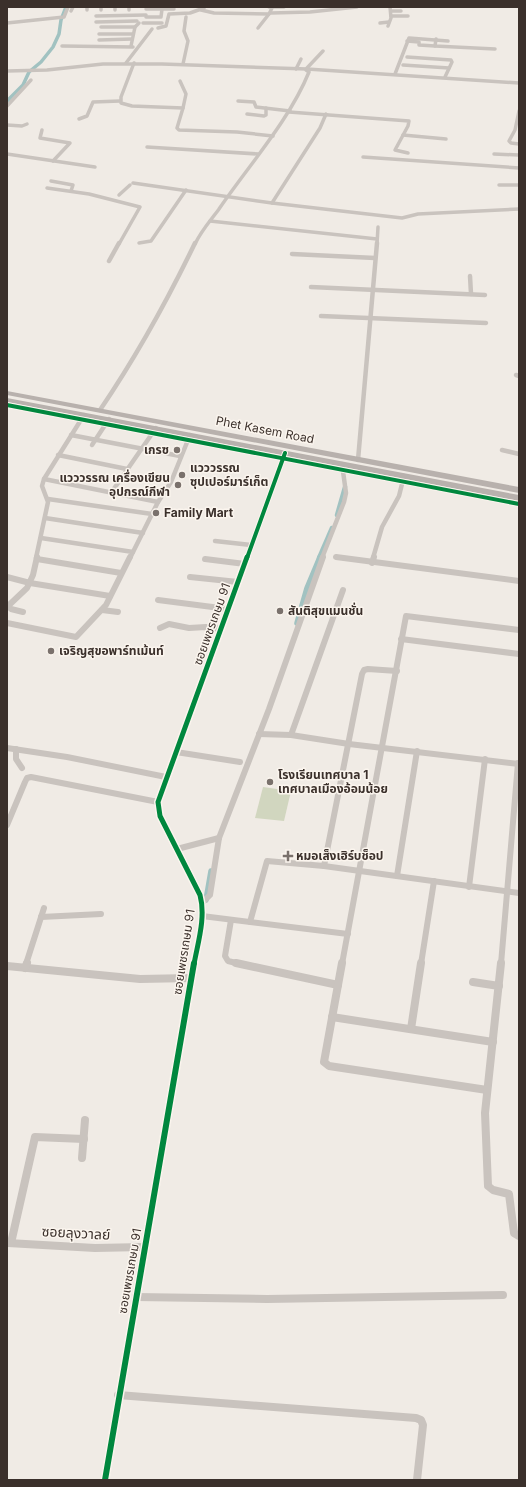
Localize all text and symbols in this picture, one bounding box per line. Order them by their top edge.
street label: Phet Kasem Road [215,413,316,446]
place label: เกรซ [144,442,169,457]
marker: เกรซ [172,445,182,455]
place label: แวววรรณ ซุปเปอร์มาร์เก็ต [190,460,269,489]
place label: แวววรรณ เครื่องเขียน อุปกรณ์กีฬา [59,469,170,499]
marker: แวววรรณ ซุปเปอร์มาร์เก็ต [177,470,187,480]
marker: แวววรรณ เครื่องเขียน อุปกรณ์กีฬา [173,480,183,490]
place label: Family Mart [164,505,234,520]
marker: Family Mart [151,508,161,518]
street label: ซอยเพชรเกษม 91 [190,581,233,667]
place label: สันติสุขแมนชั่น [288,602,363,618]
marker: สันติสุขแมนชั่น [275,606,285,616]
place label: เจริญสุขอพาร์ทเม้นท์ [59,643,164,658]
marker: เจริญสุขอพาร์ทเม้นท์ [46,646,56,656]
place label: โรงเรียนเทศบาล 1 เทศบาลเมืองอ้อมน้อย [278,767,388,796]
marker: โรงเรียนเทศบาล 1 เทศบาลเมืองอ้อมน้อย [265,777,275,787]
place label: หมอเส็งเฮิร์บช็อป [296,848,383,863]
marker: หมอเส็งเฮิร์บช็อป [283,851,293,861]
street label: ซอยเพชรเกษม 91 [169,908,198,996]
street label: ซอยลุงวาลย์ [41,1222,111,1244]
street label: ซอยเพชรเกษม 91 [115,1227,144,1315]

